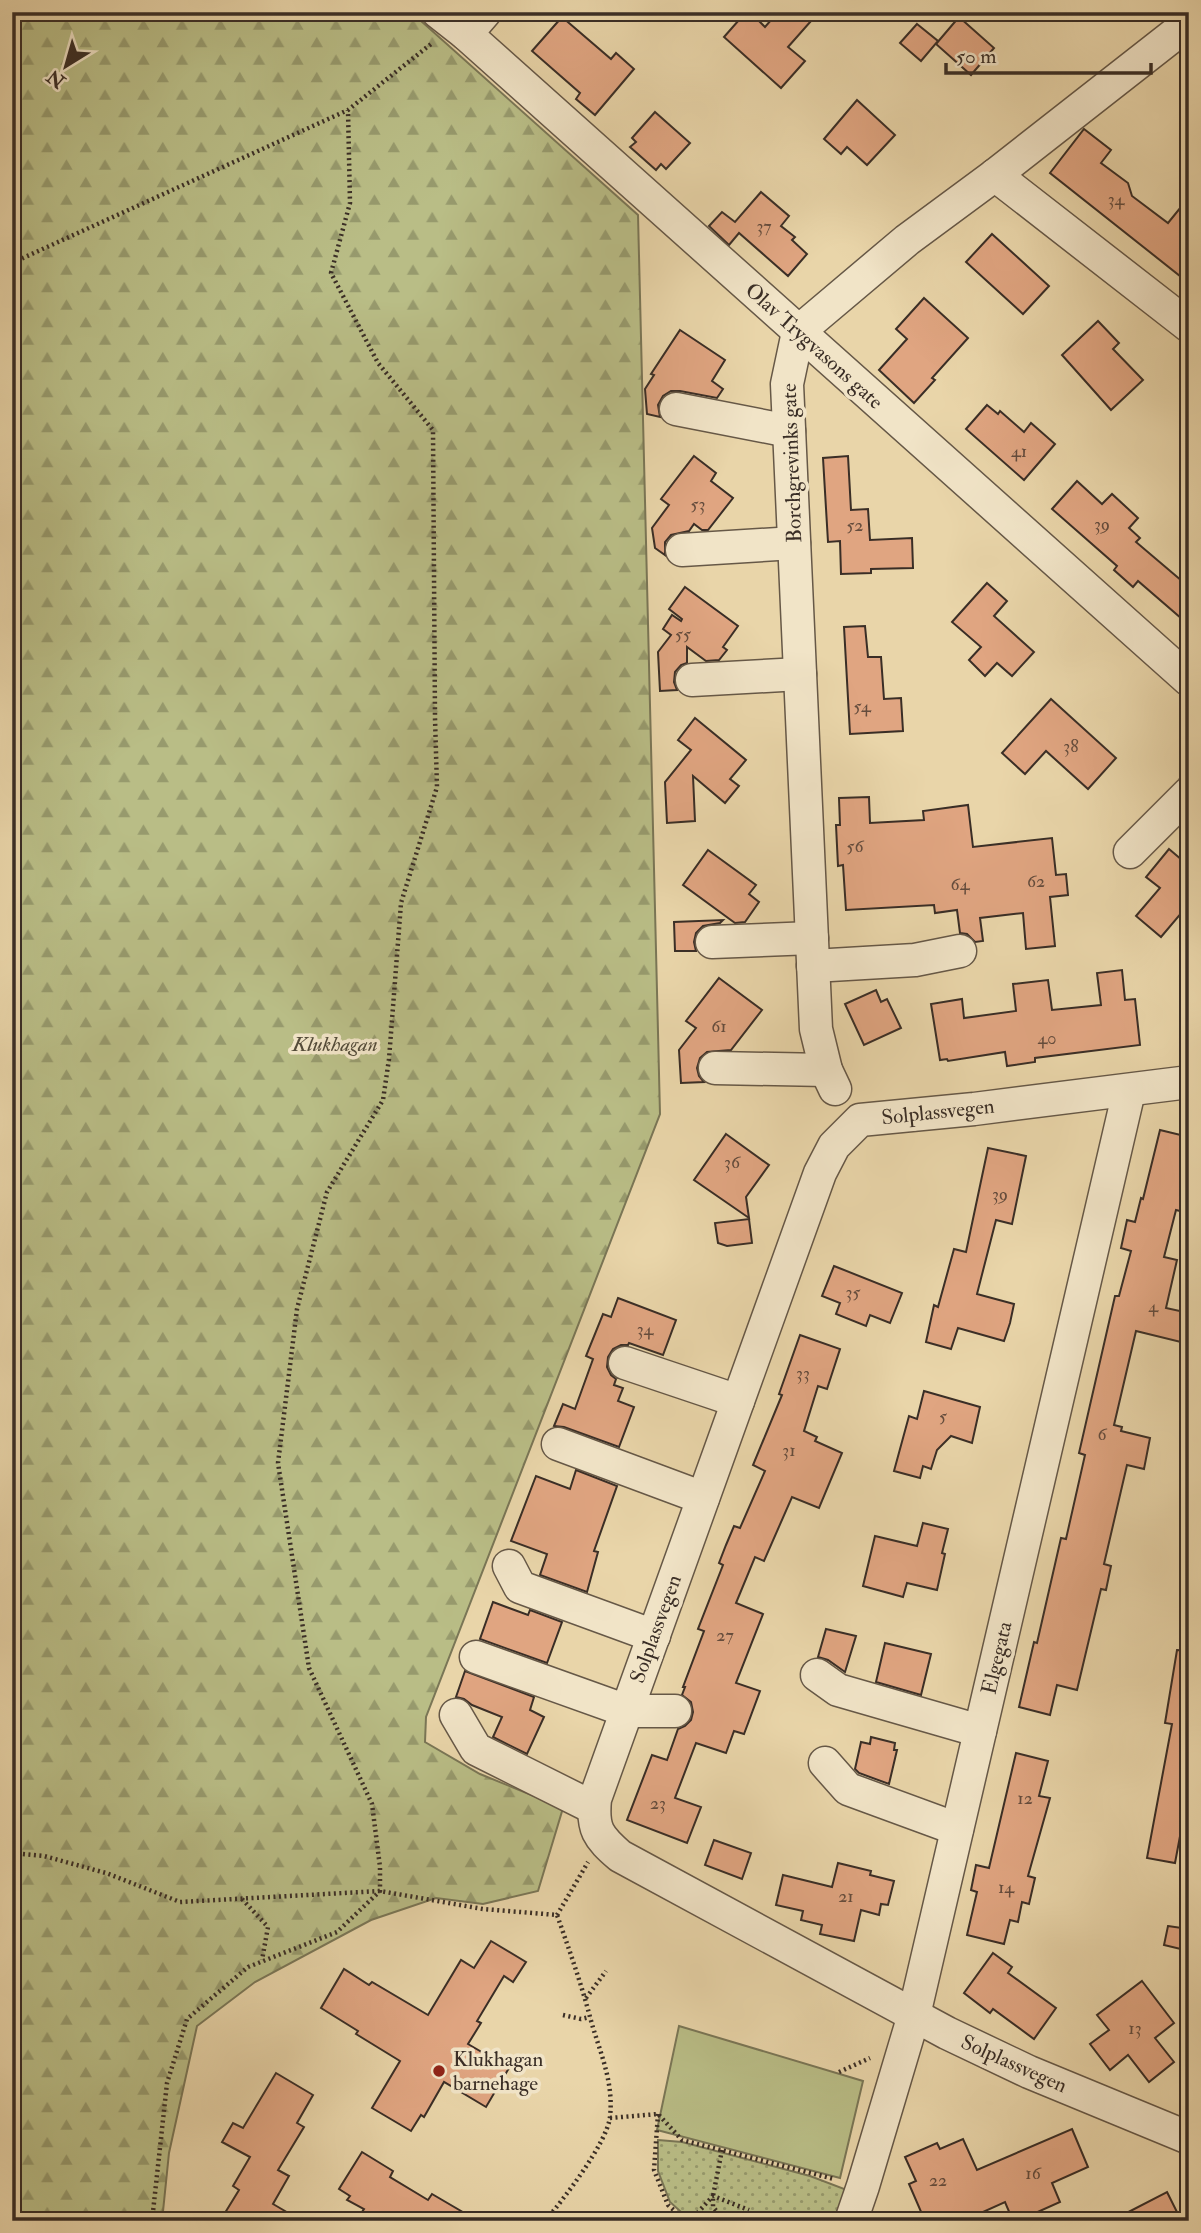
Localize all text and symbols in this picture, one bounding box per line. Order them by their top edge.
north arrow [32,32,102,102]
scale bar [946,32,1150,76]
text: 50 m [956,43,997,70]
text: N [42,63,71,94]
house number: 34 [1108,188,1126,211]
house number: 37 [756,215,772,238]
street label: Olav Trygvasons gate [739,277,889,415]
street label: Borchgrevinks gate [776,383,808,543]
house number: 41 [1011,440,1027,463]
house number: 53 [691,493,705,516]
house number: 39 [1094,513,1110,536]
house number: 52 [847,514,863,537]
house number: 55 [675,623,691,646]
house number: 54 [853,695,872,718]
house number: 38 [1063,735,1079,758]
house number: 56 [847,835,864,858]
house number: 62 [1027,870,1045,893]
house number: 64 [951,873,971,896]
house number: 61 [711,1015,727,1038]
house number: 40 [1038,1027,1056,1050]
park label: Klukhagan [291,1031,378,1058]
street label: Solplassvegen [880,1093,996,1131]
house number: 36 [724,1151,741,1174]
house number: 39 [992,1183,1008,1206]
house number: 35 [846,1281,860,1304]
house number: 4 [1148,1295,1159,1318]
house number: 34 [637,1318,655,1341]
house number: 33 [796,1362,810,1385]
house number: 5 [939,1405,947,1428]
house number: 6 [1097,1423,1107,1446]
house number: 31 [782,1439,796,1462]
street label: Solplassvegen [624,1571,688,1687]
street label: Elgegata [976,1619,1019,1697]
house number: 27 [716,1624,734,1647]
house number: 12 [1017,1787,1033,1810]
house number: 23 [650,1792,666,1815]
house number: 14 [998,1876,1015,1899]
house number: 21 [838,1885,854,1908]
house number: 13 [1128,2017,1142,2040]
street label: Solplassvegen [957,2029,1072,2099]
place label: Klukhagan barnehage [453,2046,543,2097]
marker: Klukhagan barnehage [431,2063,447,2079]
house number: 16 [1025,2162,1042,2185]
house number: 22 [929,2169,947,2192]

